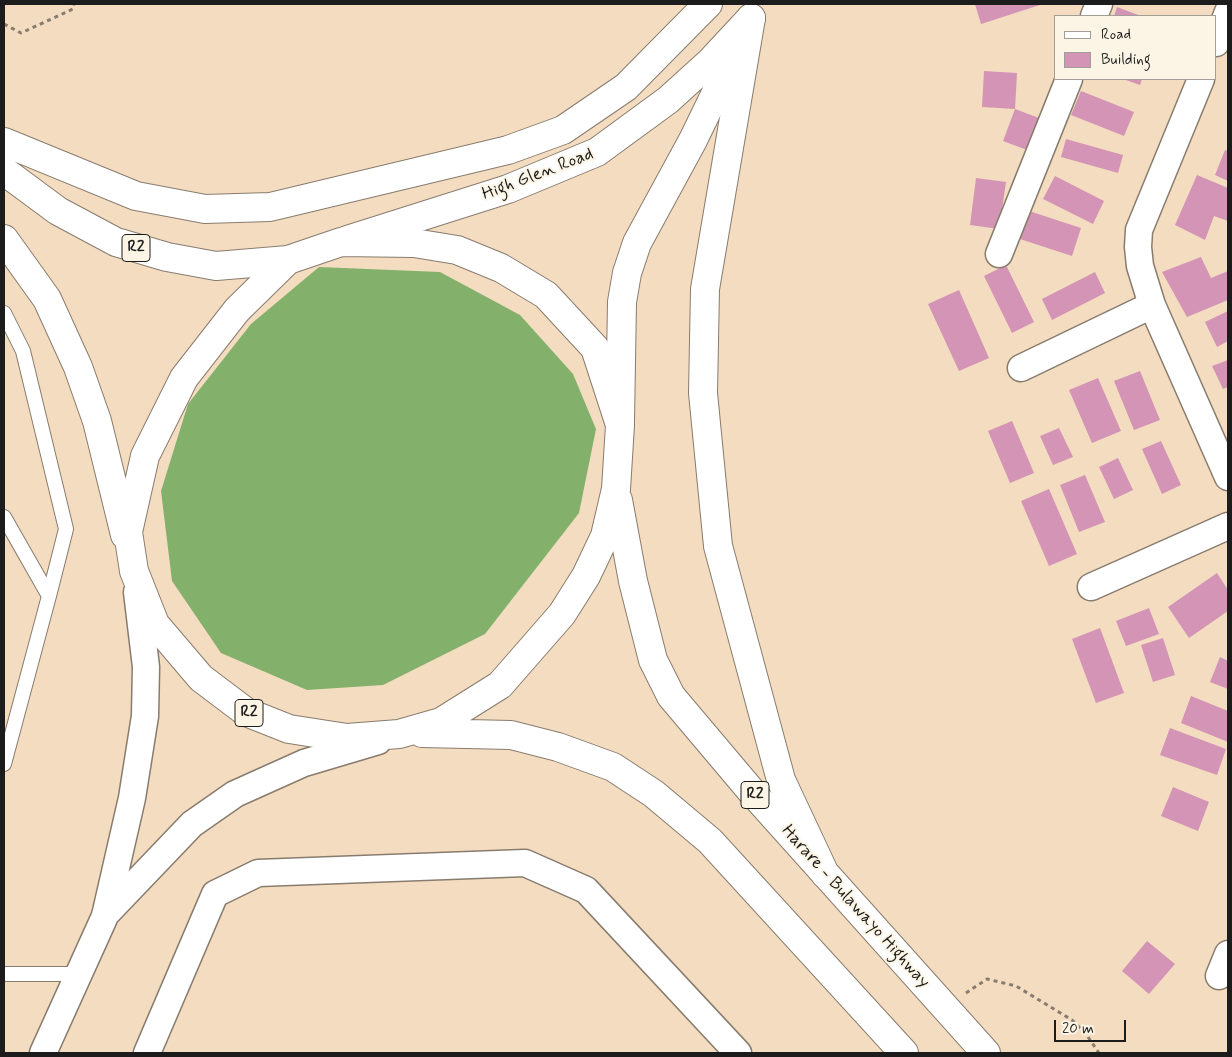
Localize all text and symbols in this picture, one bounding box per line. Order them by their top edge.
legend [1054,15,1217,80]
text: Road [1101,25,1131,45]
text: Building [1101,50,1151,70]
street label: High Glen Road [479,144,597,206]
road number: R2 [122,234,150,262]
road number: R2 [235,700,263,726]
road number: R2 [741,782,769,808]
street label: Harare - Bulawayo Highway [776,821,934,993]
scale bar [1057,1010,1130,1042]
text: 20 m [1062,1019,1094,1039]

